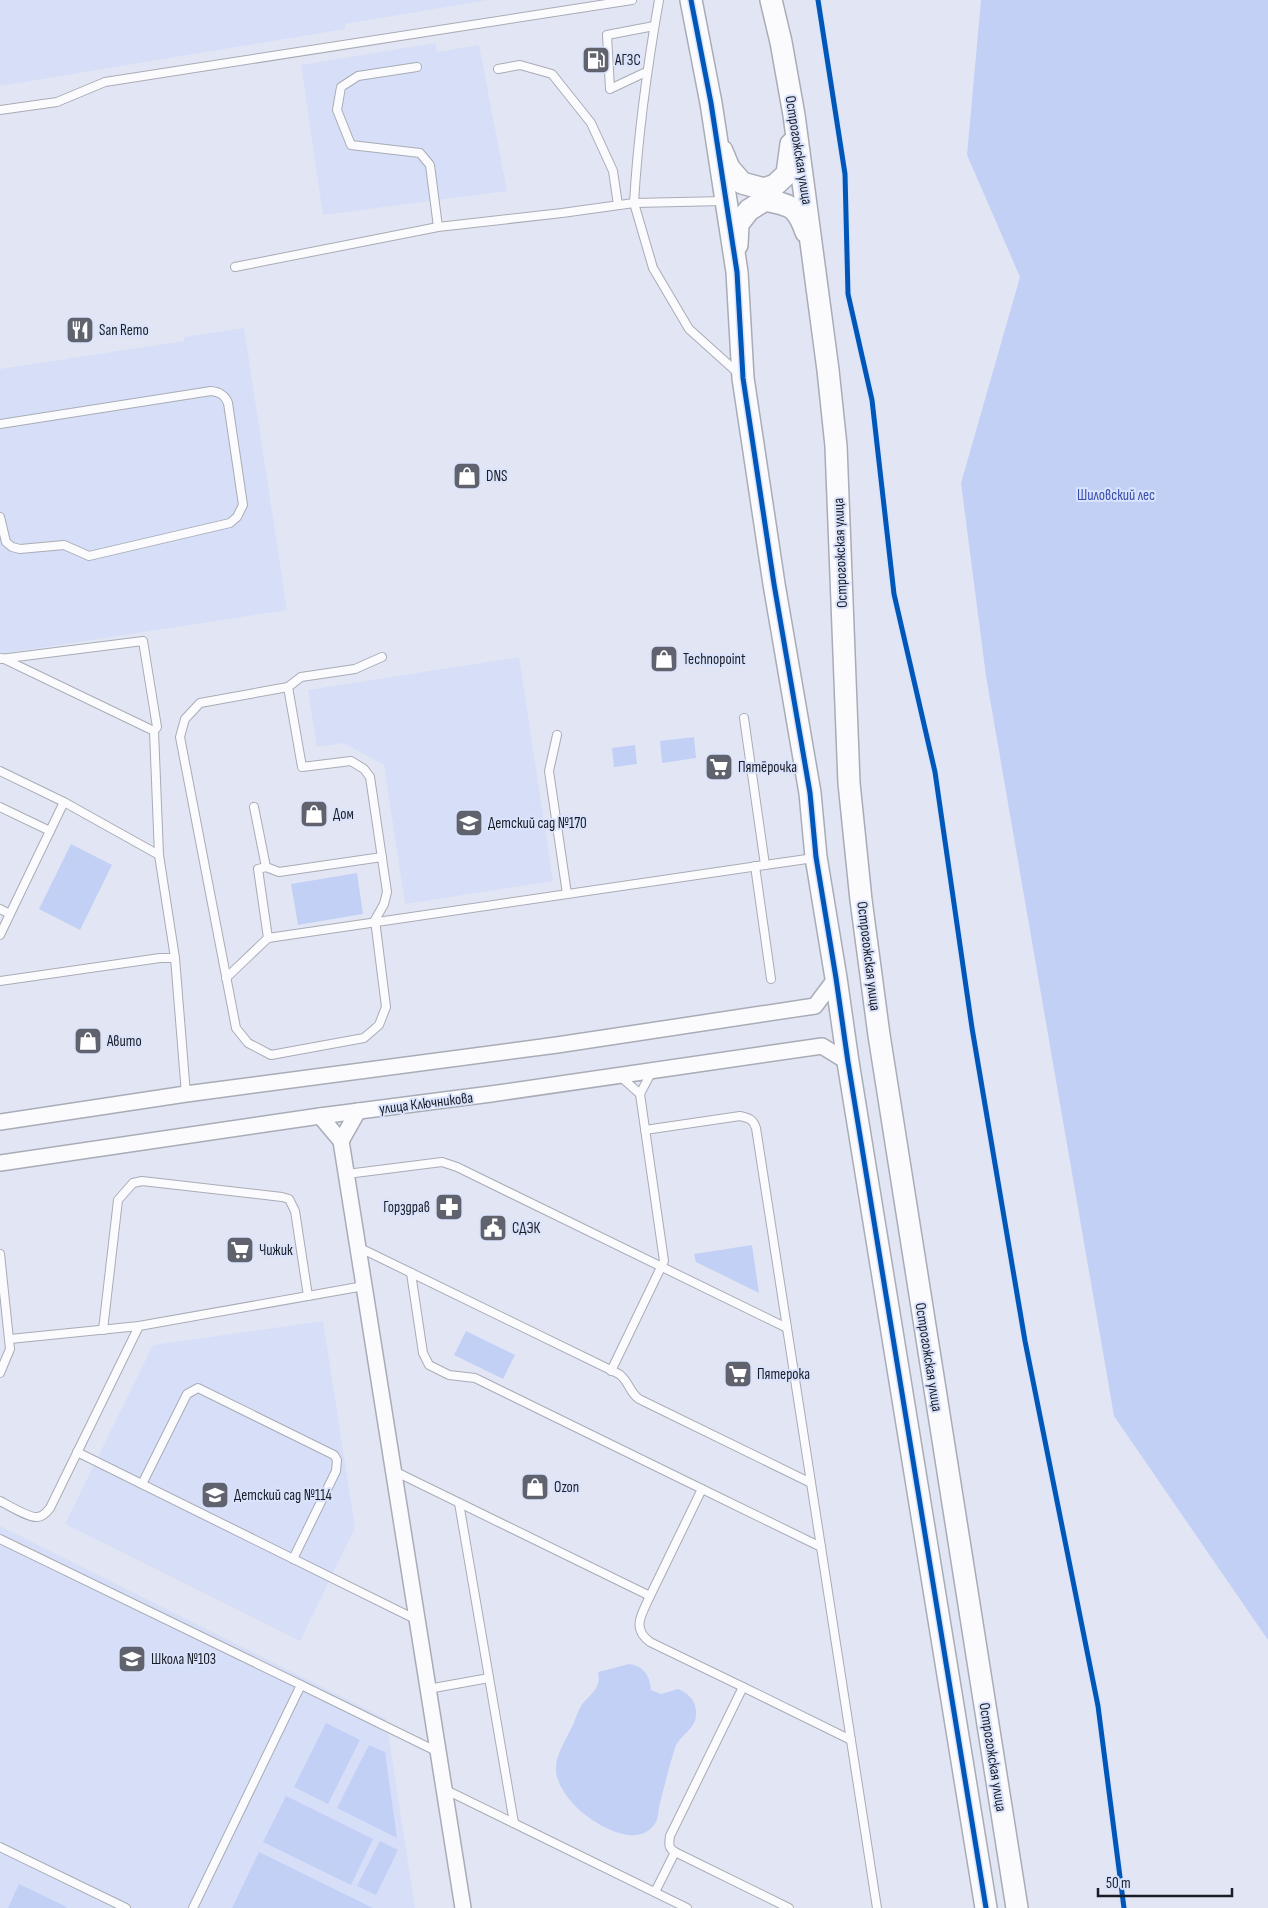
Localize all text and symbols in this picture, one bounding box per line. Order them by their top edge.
fuel station icon: АГЗС [581,45,611,75]
place label: АГЗС [614,51,641,70]
street label: Острогожская улица [781,94,817,206]
restaurant icon: San Remo [65,315,95,345]
place label: San Remo [99,321,149,340]
shop icon: DNS [452,461,482,491]
place label: DNS [486,467,507,486]
park label: Шиловский лес [1077,486,1155,505]
street label: Острогожская улица [829,497,852,608]
shop icon: Technopoint [649,644,679,674]
place label: Technopoint [683,650,746,669]
supermarket icon: Пятёрочка [704,752,734,782]
place label: Пятёрочка [738,758,797,777]
shop icon: Дом [299,799,329,829]
place label: Дом [333,805,354,824]
school or university icon: Детский сад №170 [454,808,484,838]
place label: Детский сад №170 [488,814,587,833]
street label: Острогожская улица [852,900,885,1012]
shop icon: Авито [73,1026,103,1056]
place label: Авито [106,1032,142,1051]
street label: улица Ключникова [378,1088,474,1119]
pharmacy icon: Горздрав [434,1192,464,1222]
place label: Горздрав [383,1198,430,1217]
public building icon: СДЭК [478,1213,508,1243]
place label: СДЭК [512,1219,540,1238]
supermarket icon: Чижик [225,1235,255,1265]
place label: Чижик [259,1241,293,1260]
street label: Острогожская улица [911,1301,947,1413]
supermarket icon: Пятерока [723,1359,753,1389]
place label: Пятерока [757,1365,810,1384]
shop icon: Ozon [520,1472,550,1502]
place label: Ozon [554,1478,579,1497]
school or university icon: Детский сад №114 [200,1480,230,1510]
place label: Детский сад №114 [234,1486,332,1505]
school or university icon: Школа №103 [117,1644,147,1674]
place label: Школа №103 [151,1650,216,1669]
street label: Острогожская улица [975,1701,1011,1813]
scale bar [1098,1866,1232,1898]
text: 50 m [1106,1874,1131,1893]

